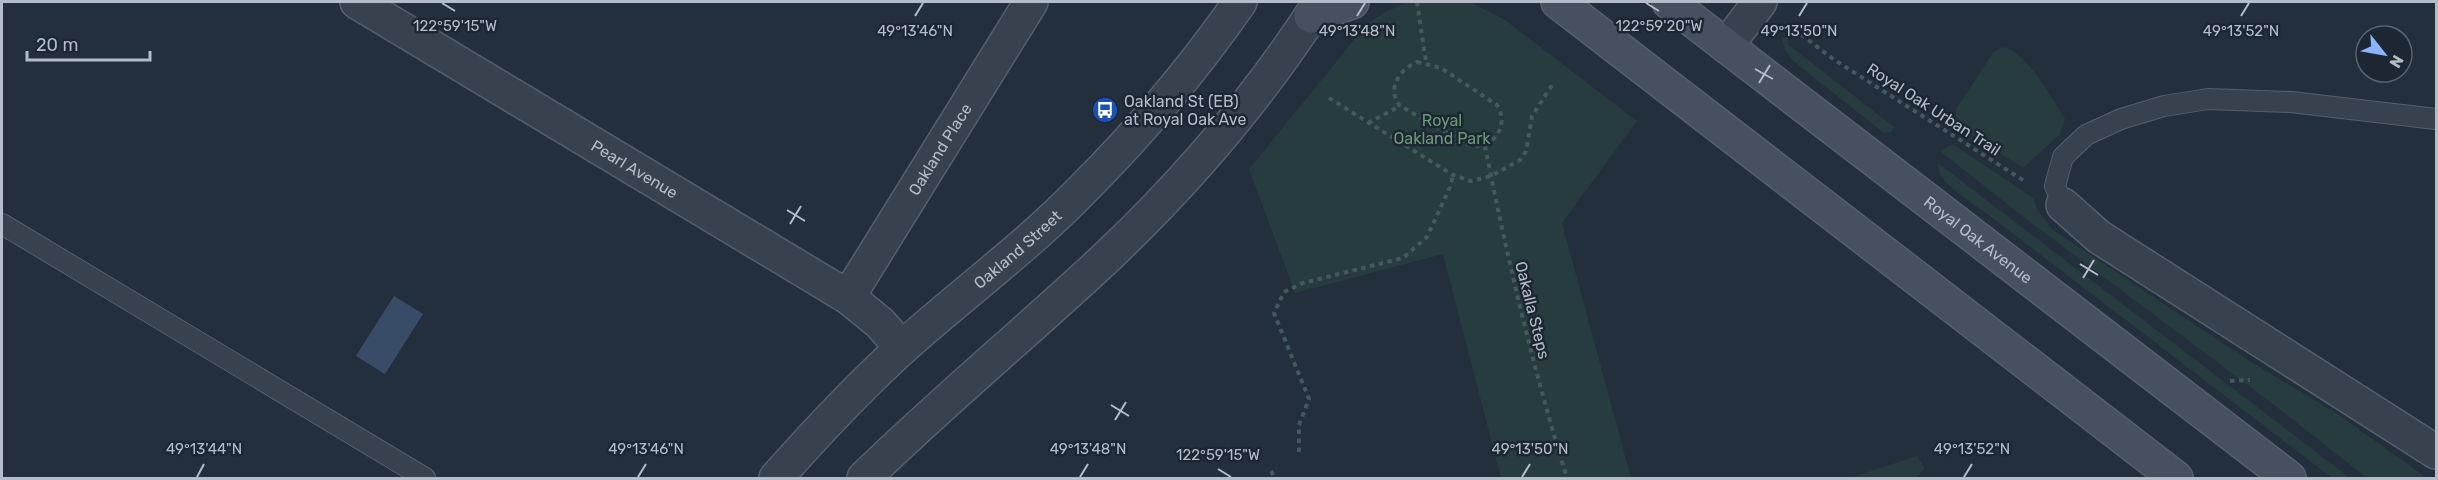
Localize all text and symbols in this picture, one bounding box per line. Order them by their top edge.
text: 122°59'15"W [413,17,497,35]
text: 122°59'20"W [1616,17,1702,35]
text: 49°13'46"N [877,22,953,40]
text: 49°13'48"N [1319,22,1395,40]
text: 49°13'50"N [1760,22,1838,40]
text: 49°13'52"N [2203,22,2279,40]
scale bar [27,24,150,62]
north arrow [2354,24,2414,84]
text: 20 m [36,34,78,56]
text: N [2385,52,2408,71]
street label: Royal Oak Urban Trail [1863,59,2004,160]
place label: Oakland St (EB) at Royal Oak Ave [1124,92,1246,129]
bus stop icon: Oakland St (EB) at Royal Oak Ave [1090,95,1120,125]
street label: Oakland Place [904,100,976,199]
park label: Royal Oakland Park [1393,111,1491,148]
street label: Pearl Avenue [588,136,681,203]
street label: Royal Oak Avenue [1920,192,2036,288]
street label: Oakland Street [970,206,1066,293]
street label: Oakalla Steps [1511,259,1554,361]
text: 49°13'44"N [166,440,242,458]
text: 49°13'46"N [608,440,684,458]
text: 49°13'48"N [1050,440,1126,458]
text: 49°13'50"N [1491,440,1569,458]
text: 49°13'52"N [1934,440,2010,458]
text: 122°59'15"W [1176,446,1260,464]

